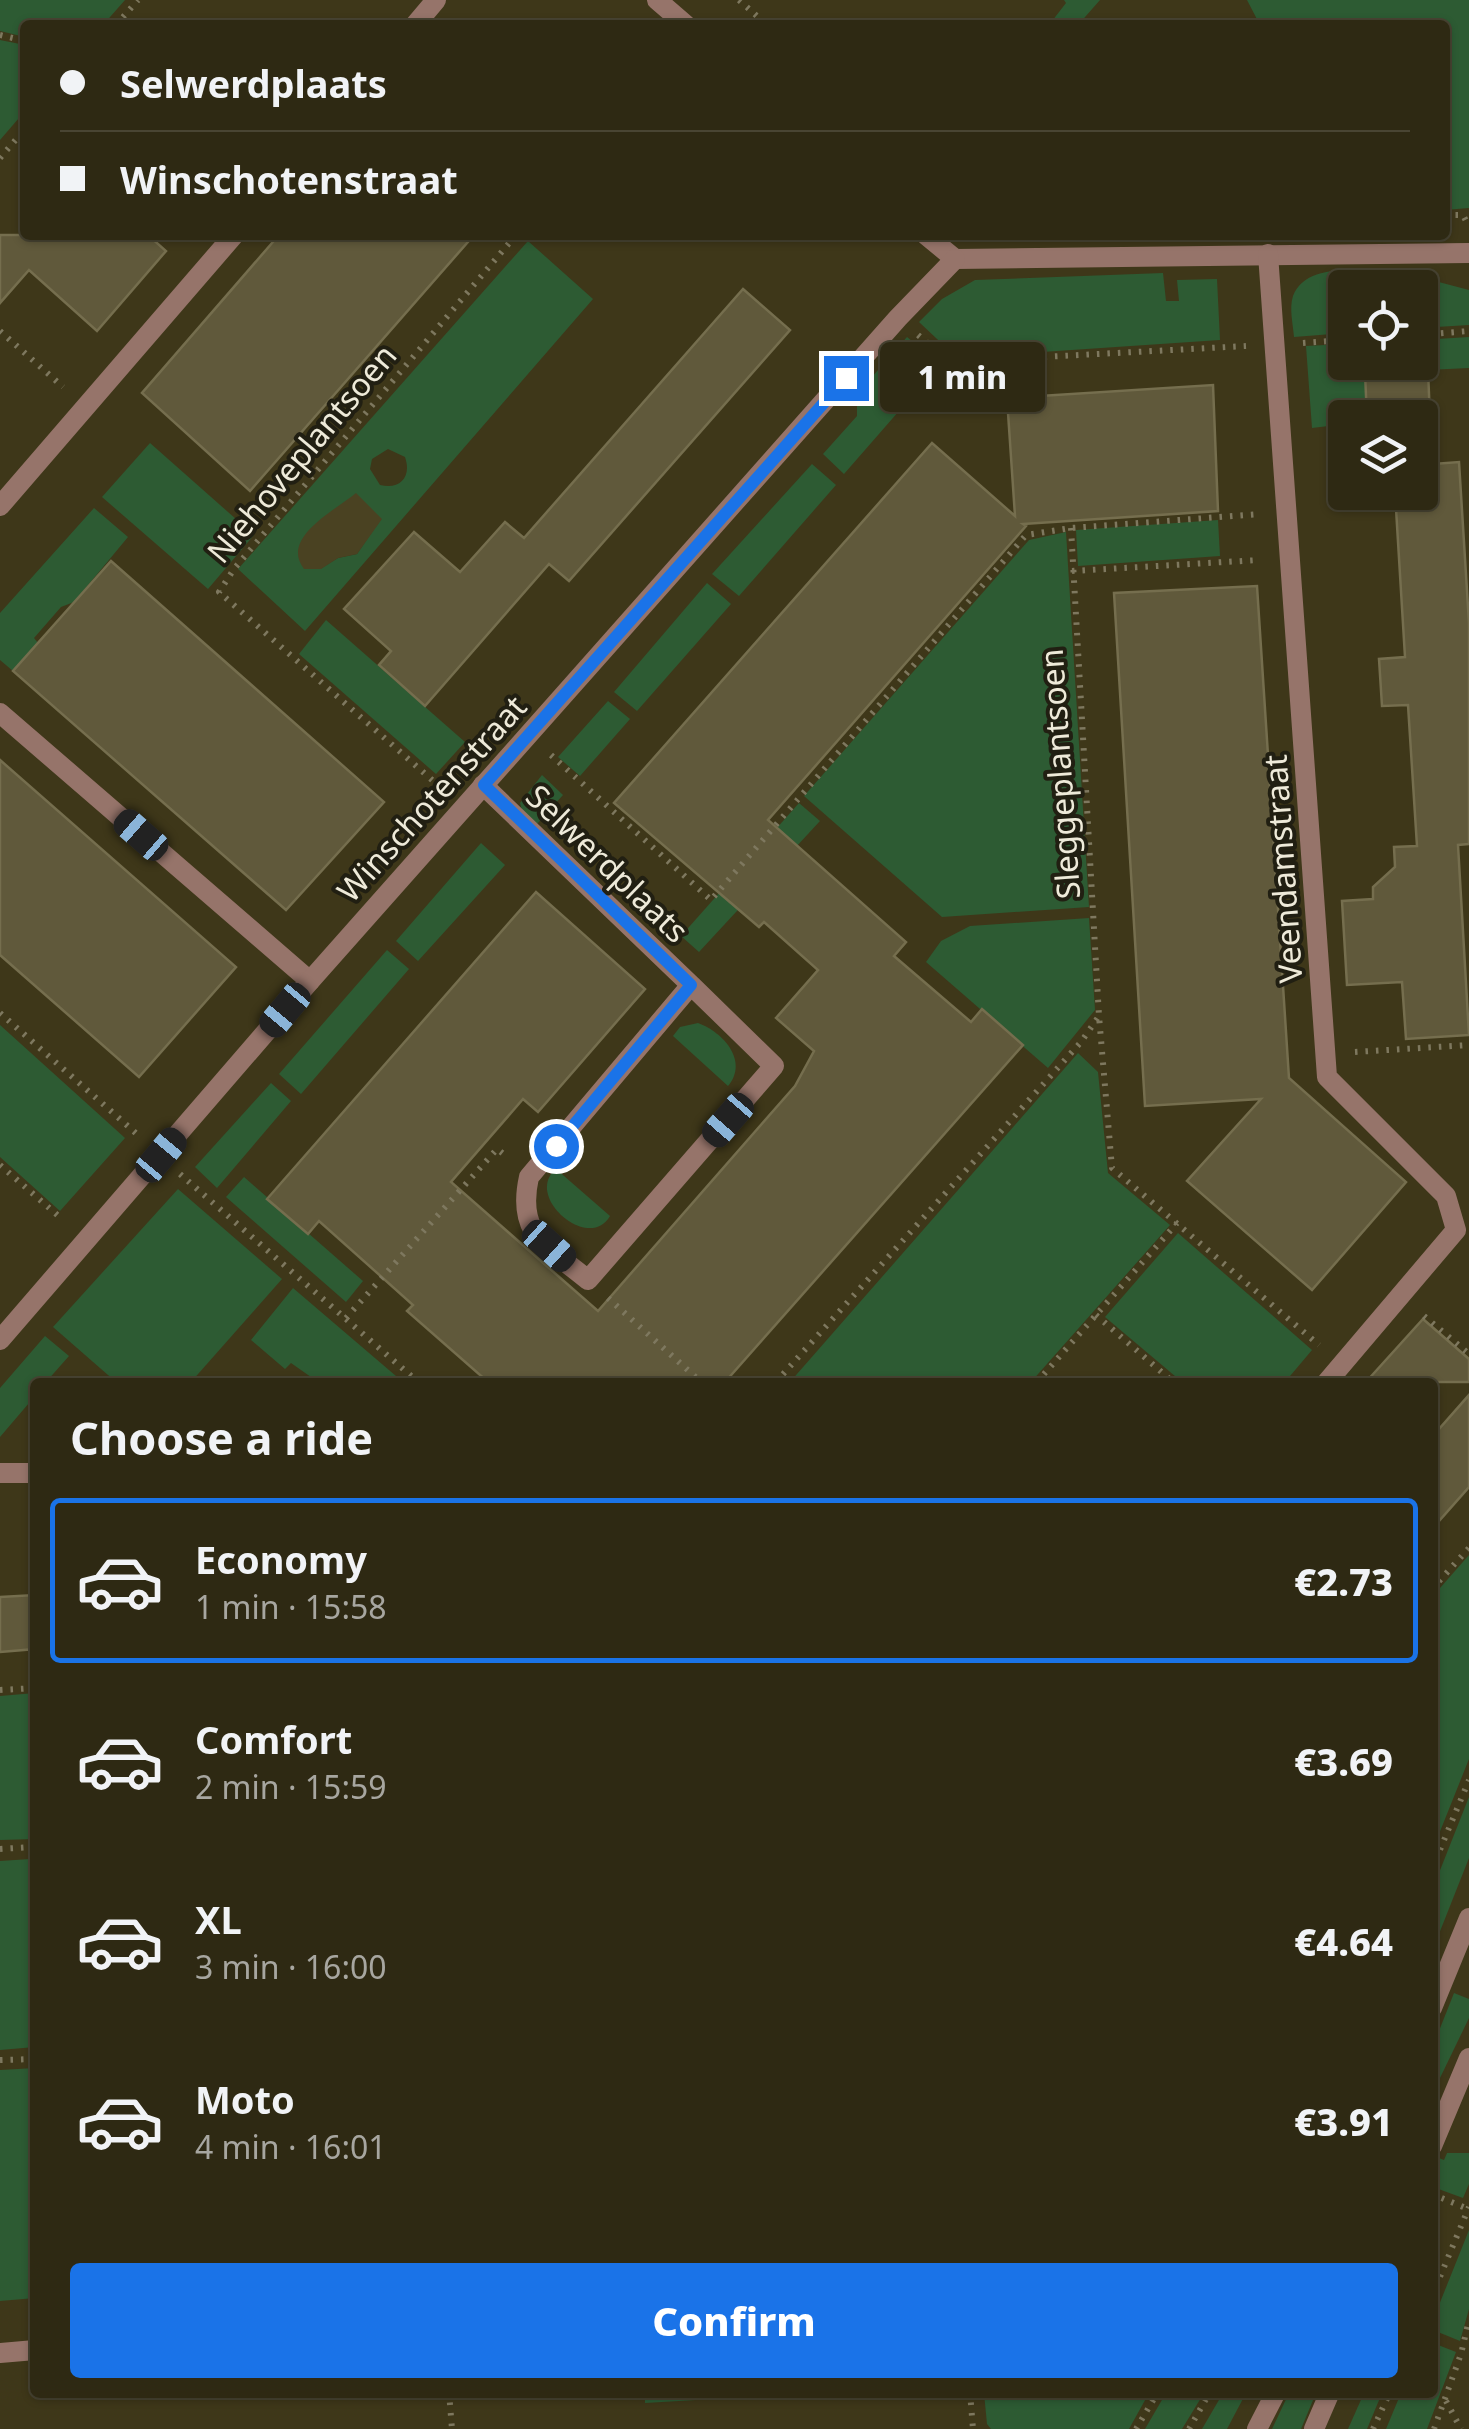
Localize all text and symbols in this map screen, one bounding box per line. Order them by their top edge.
text: Selwerdplaats [120,57,387,109]
text: Winschotenstraat [120,153,458,205]
map controls [1328,270,1438,510]
button: locate [1328,270,1438,380]
street label: Niehoveplantsoen [197,335,405,571]
callout: 1 min [881,343,1046,413]
text: 1 min [918,355,1007,398]
route end [824,356,869,401]
button: layers [1328,400,1438,510]
street label: Sleggeplantsoen [1029,647,1089,901]
street label: Winschotenstraat [327,686,535,910]
street label: Veendamstraat [1253,753,1311,985]
street label: Selwerdplaats [518,775,698,951]
car [109,804,173,866]
car [254,977,316,1043]
car [697,1088,759,1152]
car [130,1122,192,1188]
route start [534,1124,579,1169]
car [517,1215,581,1277]
text: Choose a ride [70,1407,373,1468]
text: Economy [195,1533,367,1585]
icon: car [75,1536,165,1626]
text: €2.73 [1294,1555,1393,1607]
text: 1 min · 15:58 [195,1585,387,1628]
text: Comfort [195,1713,352,1765]
icon: car [75,1716,165,1806]
text: €3.69 [1294,1735,1393,1787]
text: 2 min · 15:59 [195,1765,387,1808]
text: XL [195,1893,242,1945]
icon: car [75,1896,165,1986]
text: €4.64 [1294,1915,1393,1967]
text: 3 min · 16:00 [195,1945,387,1988]
text: Moto [195,2073,295,2125]
icon: car [75,2076,165,2166]
text: €3.91 [1294,2095,1393,2147]
text: 4 min · 16:01 [195,2125,387,2168]
button: Confirm [70,2263,1398,2378]

